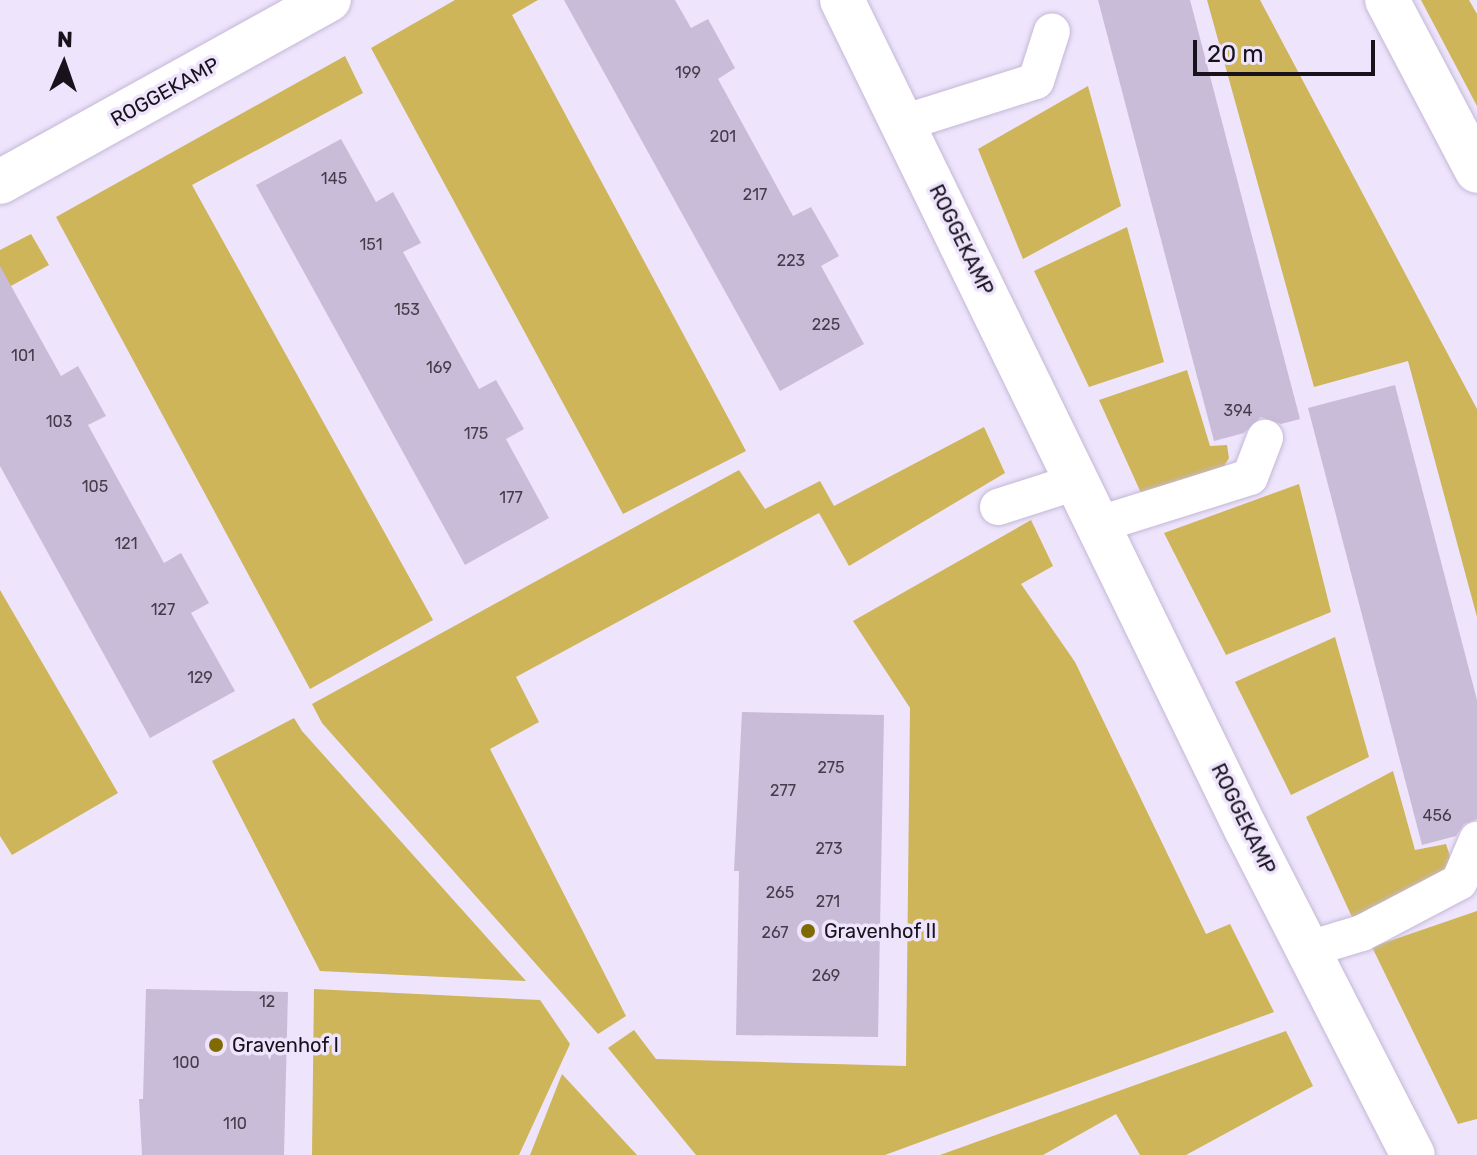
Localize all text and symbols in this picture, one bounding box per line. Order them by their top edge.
north arrow [24,24,104,104]
scale bar [1197,24,1379,74]
text: N [56,26,73,53]
text: 20 m [1207,40,1264,68]
street label: ROGGEKAMP [107,52,223,132]
house number: 199 [675,63,701,83]
house number: 201 [710,127,736,147]
house number: 145 [321,169,347,189]
street label: ROGGEKAMP [924,181,998,299]
house number: 217 [743,185,767,205]
house number: 151 [360,235,382,255]
house number: 223 [777,251,805,271]
house number: 153 [394,300,420,320]
house number: 225 [812,315,840,335]
house number: 101 [11,346,35,366]
house number: 169 [426,358,452,378]
house number: 394 [1224,401,1252,421]
house number: 103 [46,412,72,432]
house number: 175 [464,424,488,444]
house number: 105 [82,477,108,497]
house number: 177 [499,488,523,508]
house number: 121 [114,534,138,554]
house number: 127 [151,600,175,620]
house number: 129 [187,668,213,688]
house number: 275 [817,758,845,778]
street label: ROGGEKAMP [1206,760,1280,878]
house number: 277 [770,781,796,801]
house number: 456 [1422,806,1452,826]
house number: 273 [815,839,843,859]
house number: 265 [766,883,794,903]
house number: 271 [816,892,840,912]
place label: Gravenhof II [824,919,937,943]
marker: Gravenhof II [799,922,817,940]
house number: 267 [762,923,788,943]
house number: 269 [812,966,840,986]
house number: 12 [259,992,275,1012]
place label: Gravenhof I [232,1033,340,1057]
marker: Gravenhof I [207,1036,225,1054]
house number: 100 [172,1053,200,1073]
house number: 110 [223,1114,247,1134]

